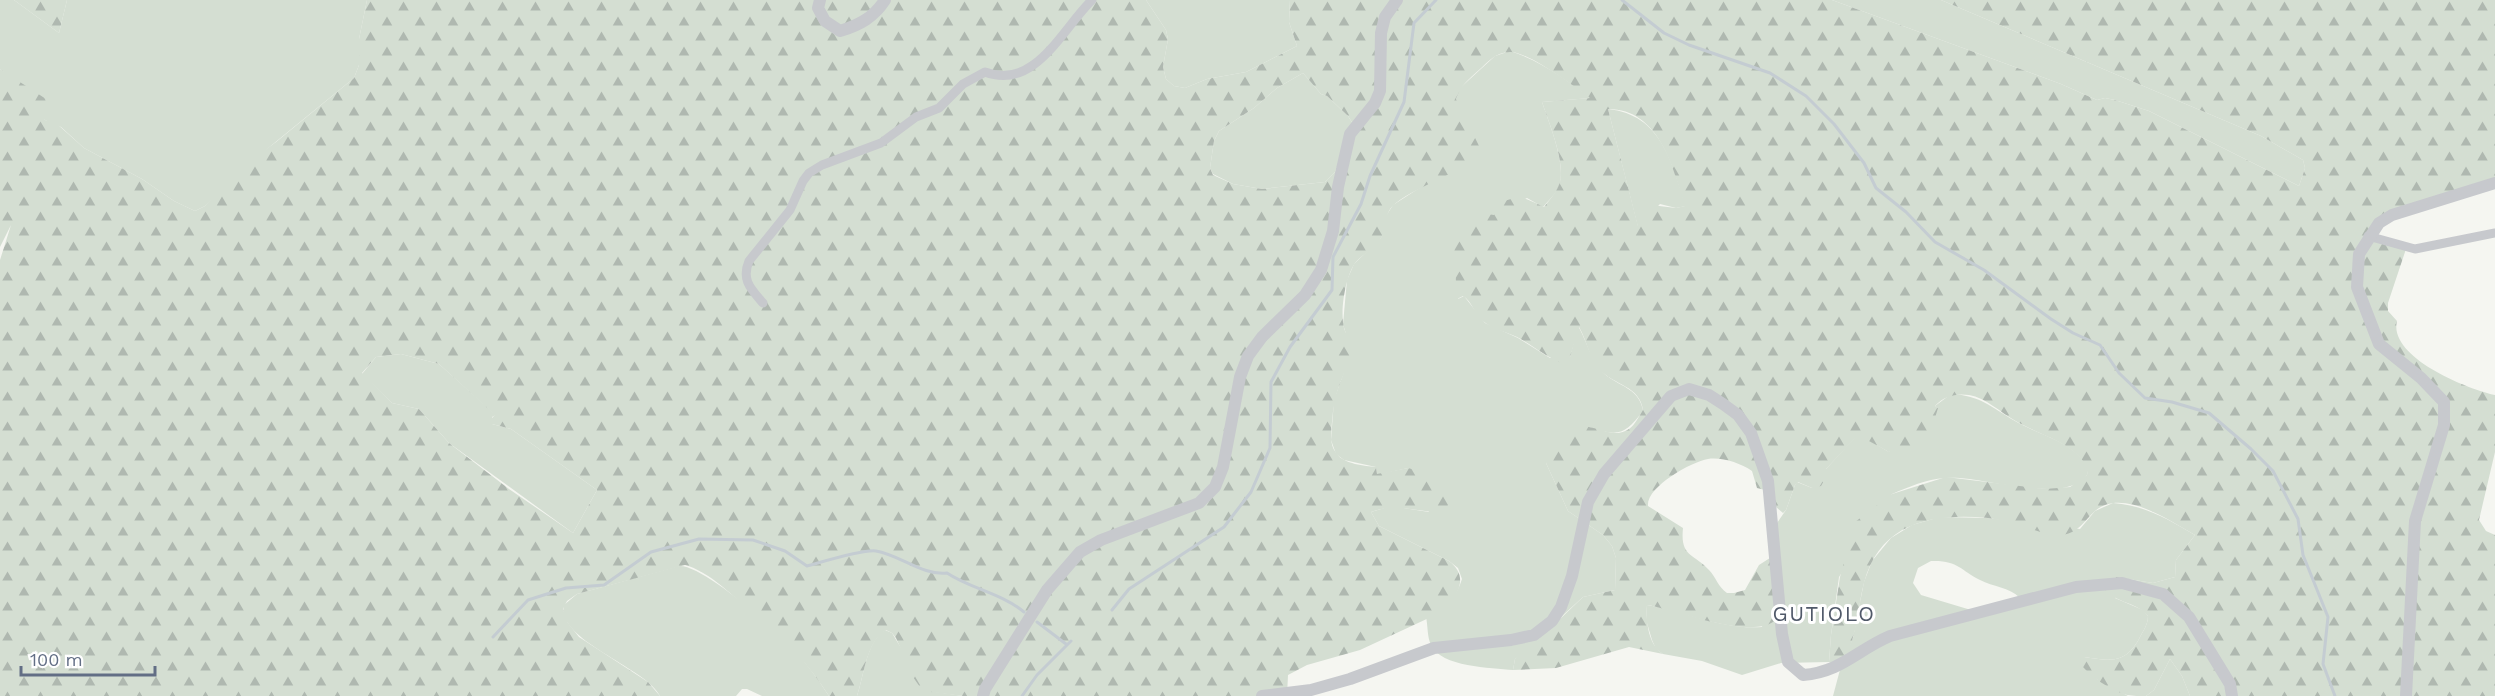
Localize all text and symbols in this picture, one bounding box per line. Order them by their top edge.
district label: GUTIOLO [1773,601,1875,626]
scale bar [21,639,154,677]
text: 100 m [30,649,83,670]

